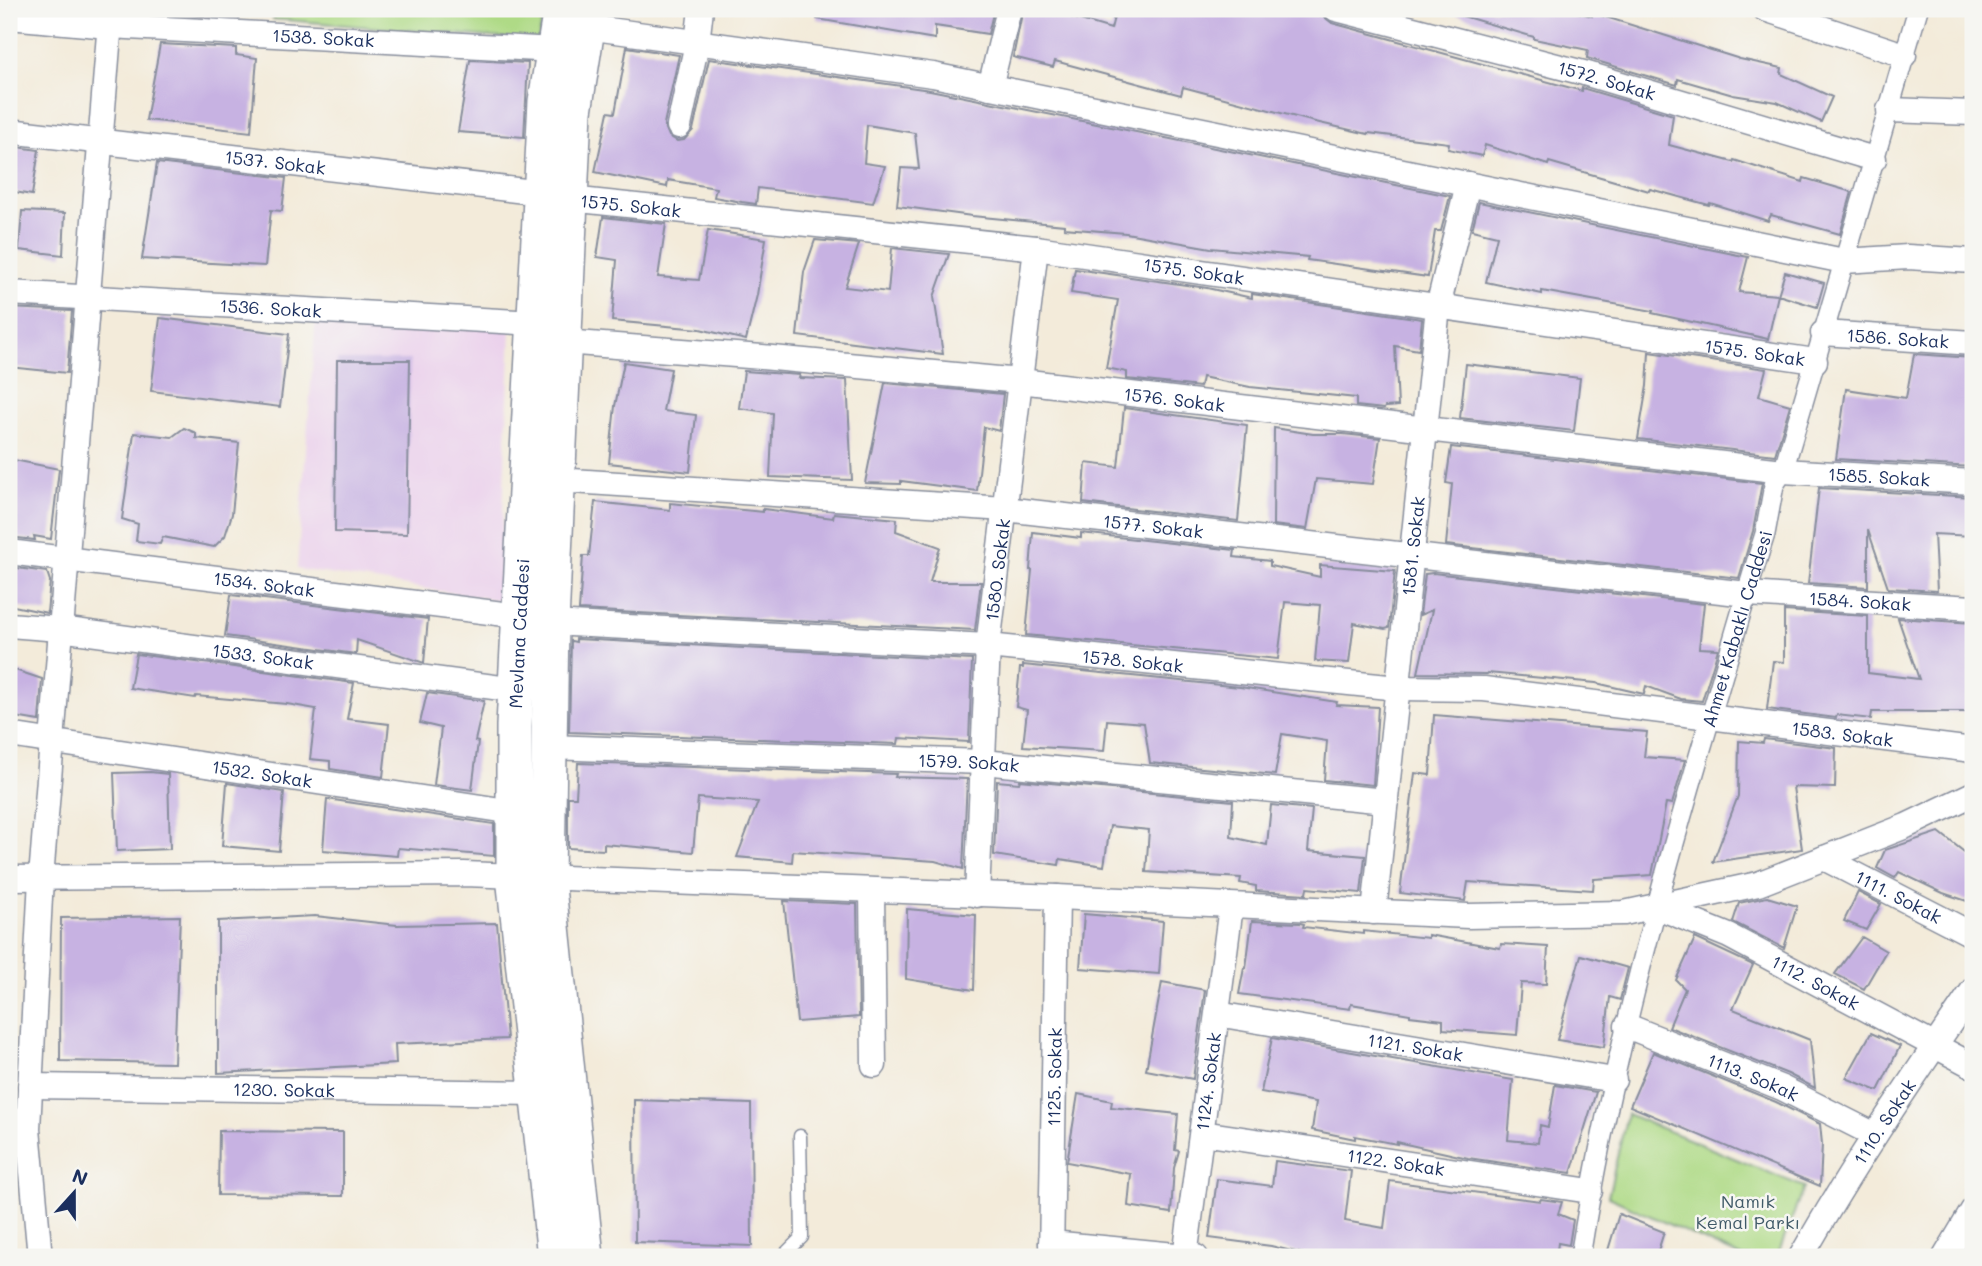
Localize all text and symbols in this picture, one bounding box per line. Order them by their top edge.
street label: 1538. Sokak [272,23,375,52]
street label: 1572. Sokak [1555,55,1659,106]
street label: 1537. Sokak [223,144,327,180]
street label: 1575. Sokak [579,188,682,223]
street label: 1575. Sokak [1142,252,1246,290]
street label: 1536. Sokak [219,293,322,323]
street label: 1586. Sokak [1846,323,1950,353]
street label: 1575. Sokak [1703,333,1807,371]
street label: 1576. Sokak [1122,381,1226,417]
street label: 1585. Sokak [1827,462,1931,491]
street label: 1581. Sokak [1396,495,1430,597]
street label: 1577. Sokak [1102,508,1205,544]
street label: 1580. Sokak [979,517,1015,622]
street label: Ahmet Kabaklı Caddesi [1696,529,1777,730]
street label: Mevlana Caddesi [503,558,535,709]
street label: 1534. Sokak [212,566,316,602]
street label: 1584. Sokak [1808,586,1912,616]
street label: 1533. Sokak [211,638,315,675]
street label: 1578. Sokak [1081,644,1184,678]
street label: 1583. Sokak [1790,715,1895,752]
street label: 1579. Sokak [918,748,1020,777]
street label: 1532. Sokak [210,754,314,793]
street label: 1111. Sokak [1851,864,1946,929]
street label: 1112. Sokak [1767,949,1864,1015]
street label: 1125. Sokak [1041,1027,1067,1127]
street label: 1121. Sokak [1366,1027,1465,1067]
street label: 1124. Sokak [1190,1031,1226,1132]
street label: 1113. Sokak [1704,1047,1803,1107]
street label: 1110. Sokak [1848,1074,1921,1169]
street label: 1230. Sokak [233,1077,335,1102]
street label: 1122. Sokak [1345,1143,1446,1181]
north arrow [38,1158,108,1228]
text: N [69,1162,91,1191]
park label: Namık Kemal Parkı [1696,1189,1800,1234]

